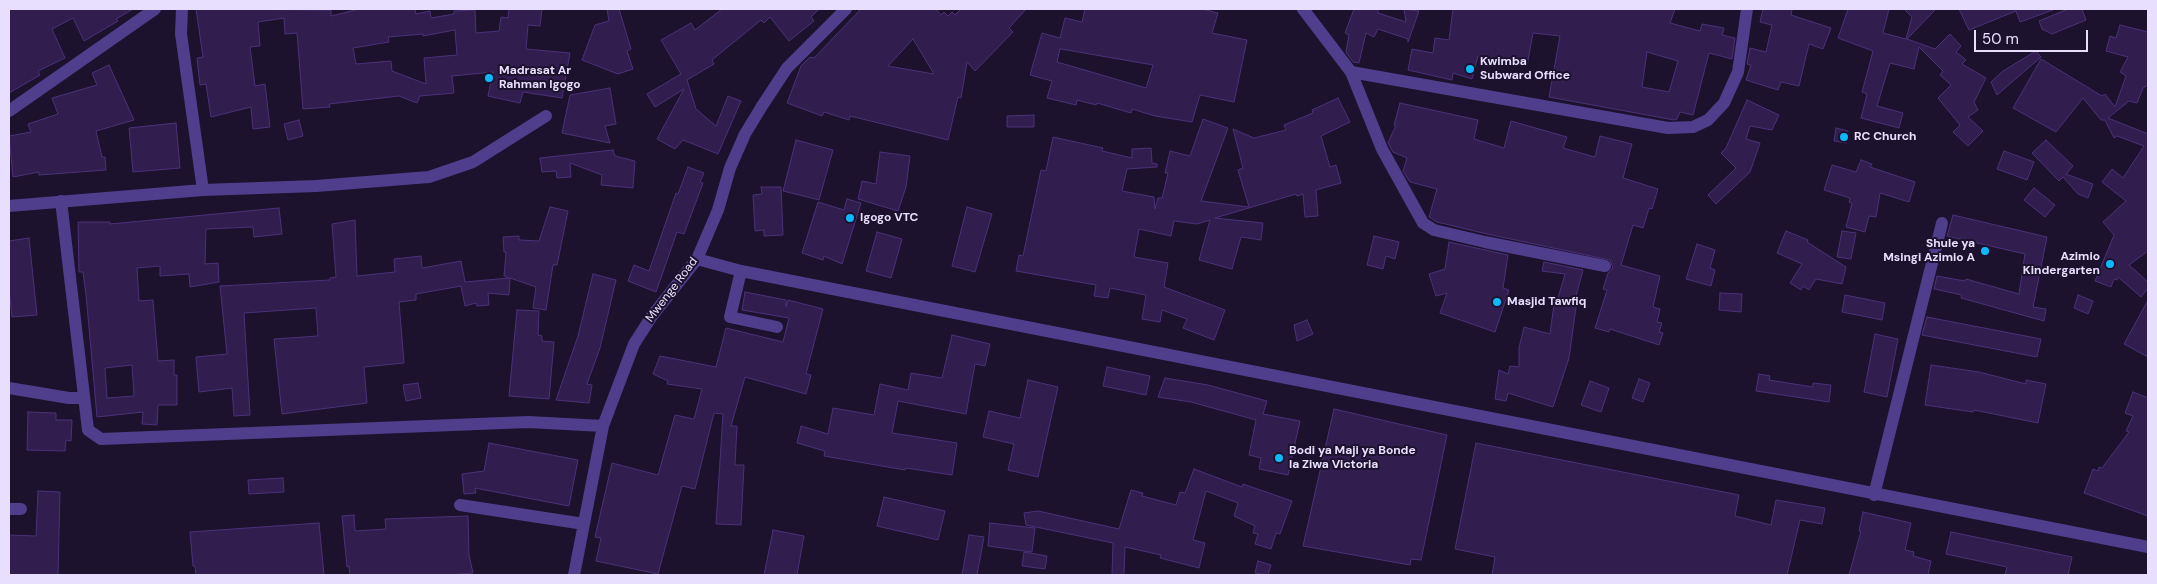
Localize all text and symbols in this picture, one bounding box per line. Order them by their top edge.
scale bar [1977,20,2091,52]
text: 50 m [1982,29,2019,49]
place label: Kwimba Subward Office [1480,55,1570,83]
marker: Kwimba Subward Office [1464,63,1476,75]
place label: Madrasat Ar Rahman Igogo [499,64,581,92]
marker: Madrasat Ar Rahman Igogo [483,72,495,84]
place label: RC Church [1854,130,1916,144]
marker: RC Church [1838,131,1850,143]
place label: Igogo VTC [860,211,918,225]
marker: Igogo VTC [844,212,856,224]
place label: Shule ya Msingi Azimio A [1883,237,1975,265]
marker: Shule ya Msingi Azimio A [1979,245,1991,257]
place label: Azimio Kindergarten [2023,250,2100,278]
street label: Mwenge Road [643,255,701,325]
marker: Azimio Kindergarten [2104,258,2116,270]
place label: Masjid Tawfiq [1507,295,1586,309]
marker: Masjid Tawfiq [1491,296,1503,308]
place label: Bodi ya Maji ya Bonde la Ziwa Victoria [1289,444,1416,472]
marker: Bodi ya Maji ya Bonde la Ziwa Victoria [1273,452,1285,464]

